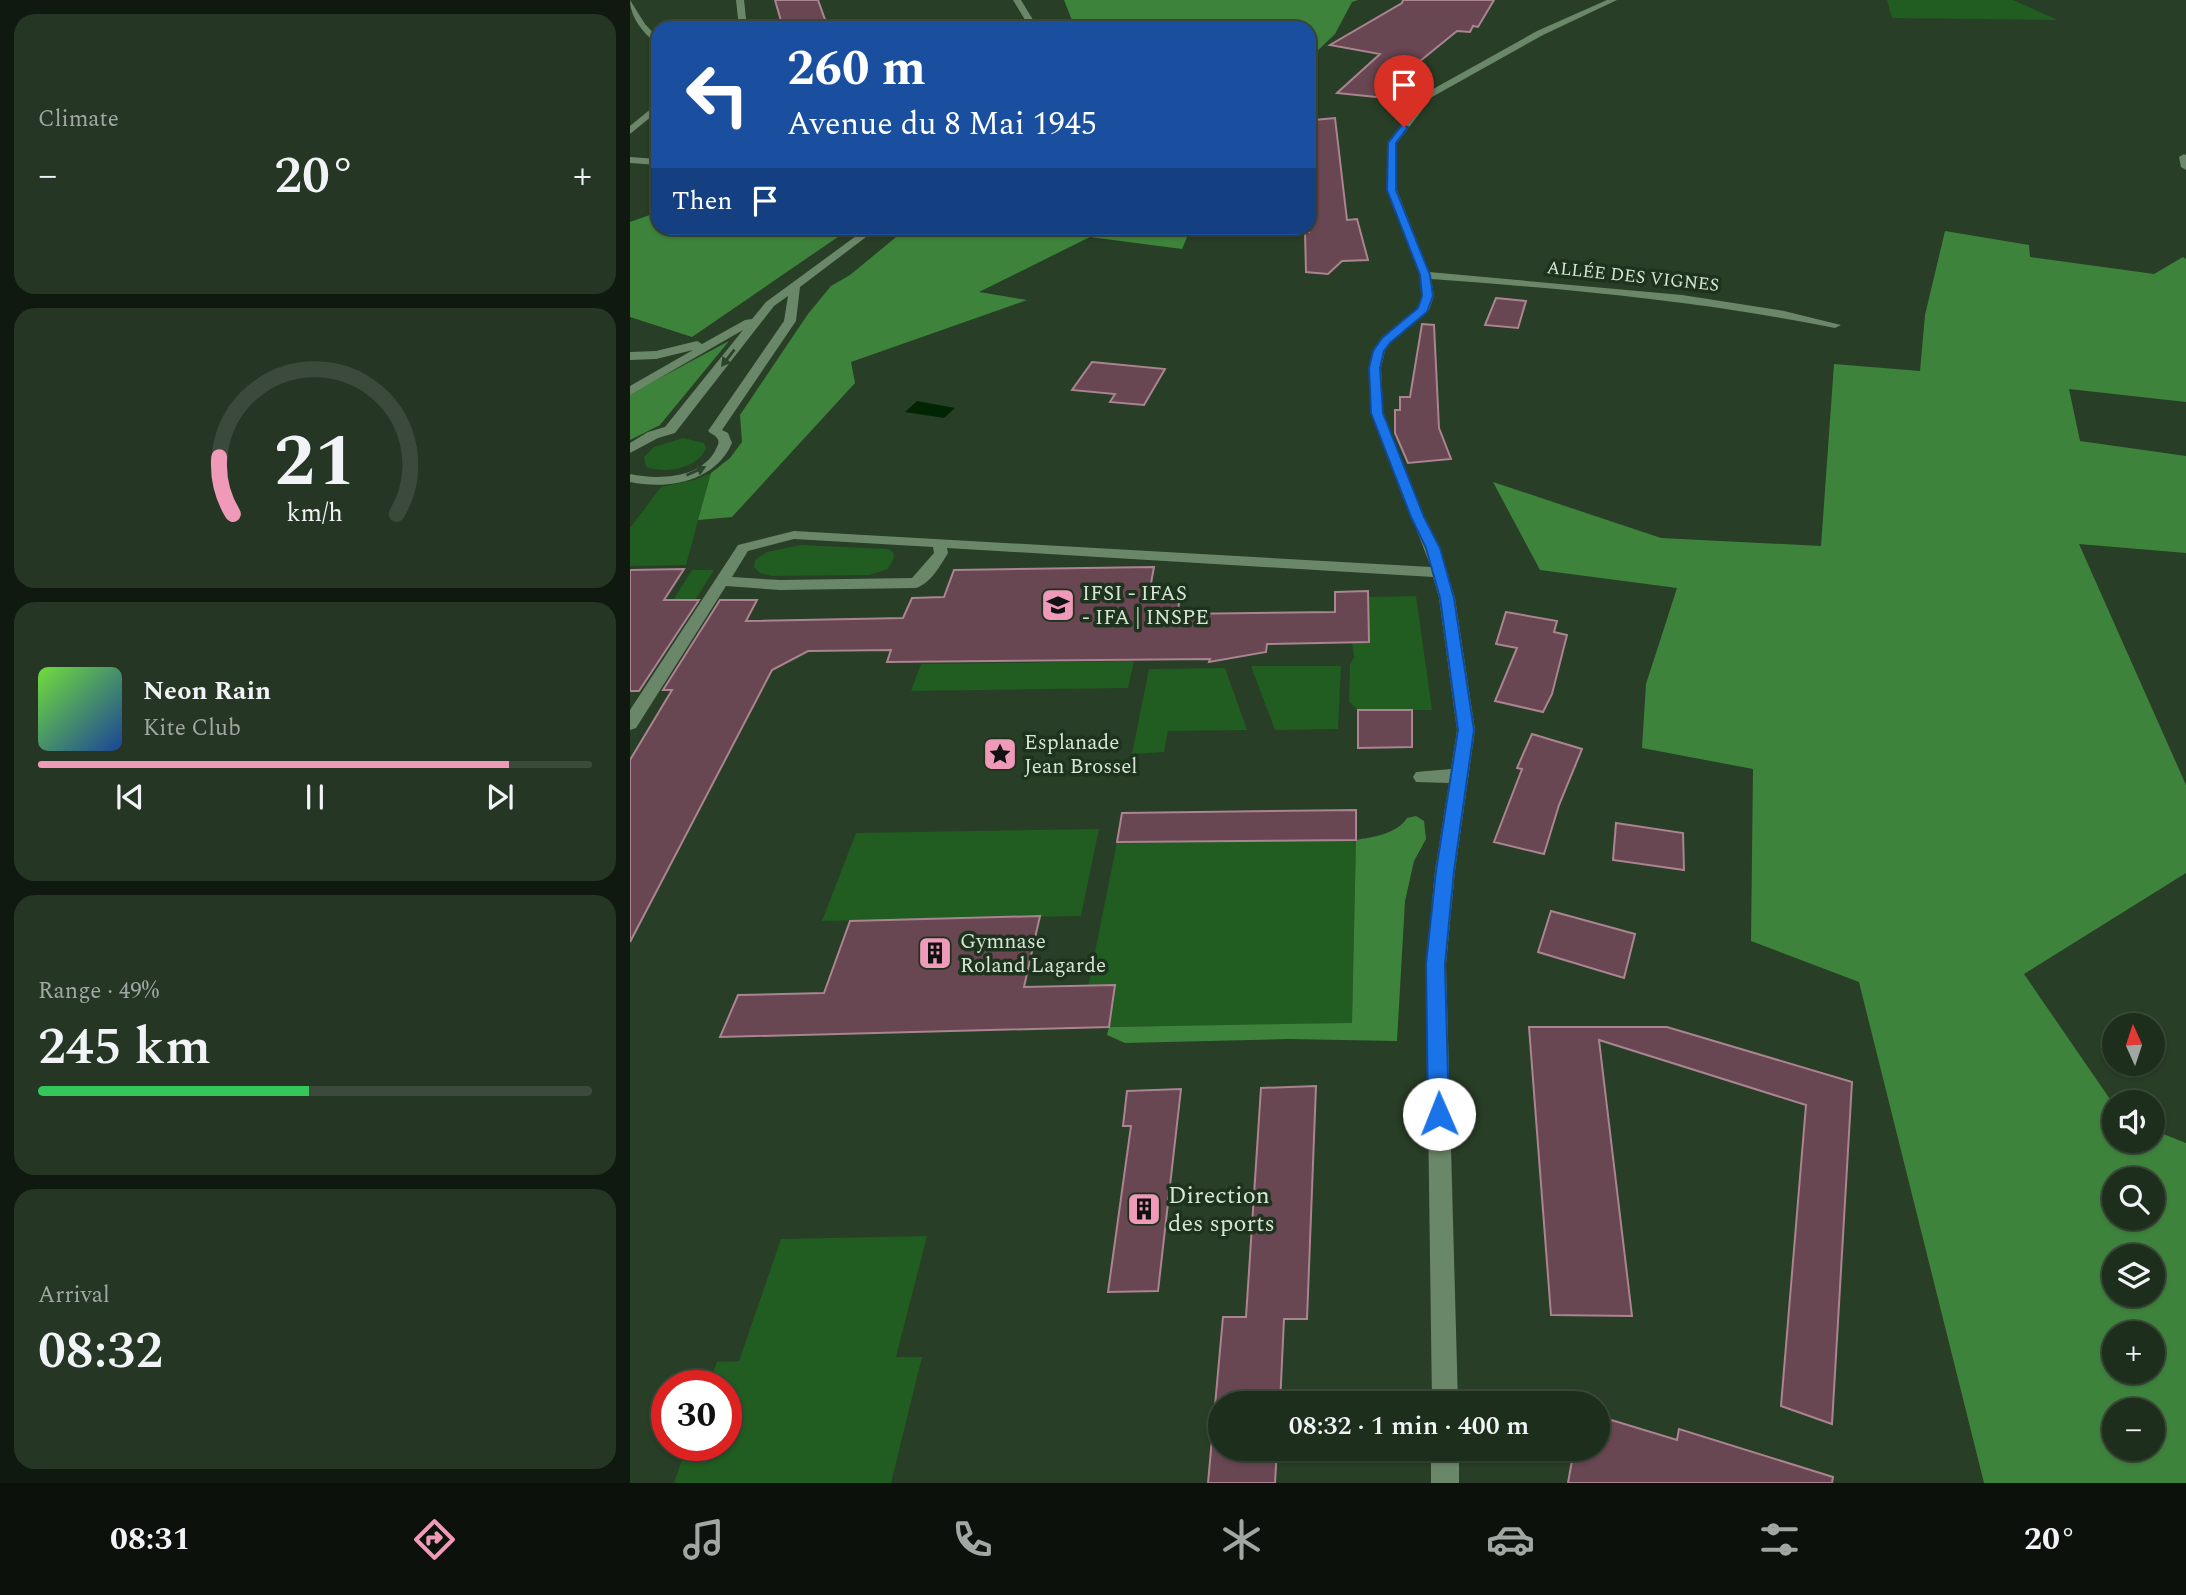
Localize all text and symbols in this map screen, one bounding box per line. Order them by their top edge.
text: 260 m [787,32,926,107]
icon: left [672,49,763,140]
pin [1374,55,1434,127]
icon: arrive [1385,66,1423,104]
text: Avenue du 8 Mai 1945 [787,100,1097,149]
text: Climate [38,102,119,137]
text: 20° [274,137,356,216]
text: − [38,147,57,205]
text: + [573,147,592,205]
text: Then [672,181,732,221]
icon: arrive [746,182,784,220]
street label: ALLÉE DES VIGNES [1545,254,1721,299]
one-way arrow [720,348,735,366]
text: 21 [274,407,356,518]
one-way arrow [686,465,706,477]
text: km/h [287,494,343,532]
place label: IFSI - IFAS - IFA | INSPE [1082,578,1209,634]
school or university icon: IFSI - IFAS - IFA | INSPE [1039,586,1077,624]
text: Neon Rain [143,671,271,711]
text: Kite Club [143,711,241,746]
place label: Esplanade Jean Brossel [1024,727,1138,783]
place icon: Esplanade Jean Brossel [981,735,1019,773]
icon: previous [111,778,149,816]
icon: pause [296,778,334,816]
icon: next [481,778,519,816]
place label: Gymnase Roland Lagarde [960,926,1106,982]
building icon: Gymnase Roland Lagarde [916,934,954,972]
text: Range · 49% [38,974,159,1009]
text: 245 km [38,1008,211,1087]
north arrow [2102,1013,2165,1076]
map controls [2102,1013,2165,1461]
position arrow [1402,1077,1476,1151]
button: sound [2102,1090,2165,1153]
button: search [2102,1167,2165,1230]
place label: Direction des sports [1168,1178,1275,1242]
building icon: Direction des sports [1125,1190,1163,1228]
button: layers [2102,1244,2165,1307]
text: Arrival [38,1278,110,1313]
text: 08:32 [38,1312,163,1391]
button: + [2102,1321,2165,1384]
speed limit sign: 30 [651,1370,742,1461]
button: − [2102,1398,2165,1461]
text: 08:32 · 1 min · 400 m [1289,1406,1529,1446]
text: 08:31 [110,1515,190,1564]
icon: directions [410,1515,459,1564]
icon: music [679,1515,728,1564]
icon: phone [948,1515,997,1564]
icon: climate [1217,1515,1266,1564]
icon: car [1486,1515,1535,1564]
icon: filters [1755,1515,1804,1564]
text: 20° [2024,1515,2076,1564]

